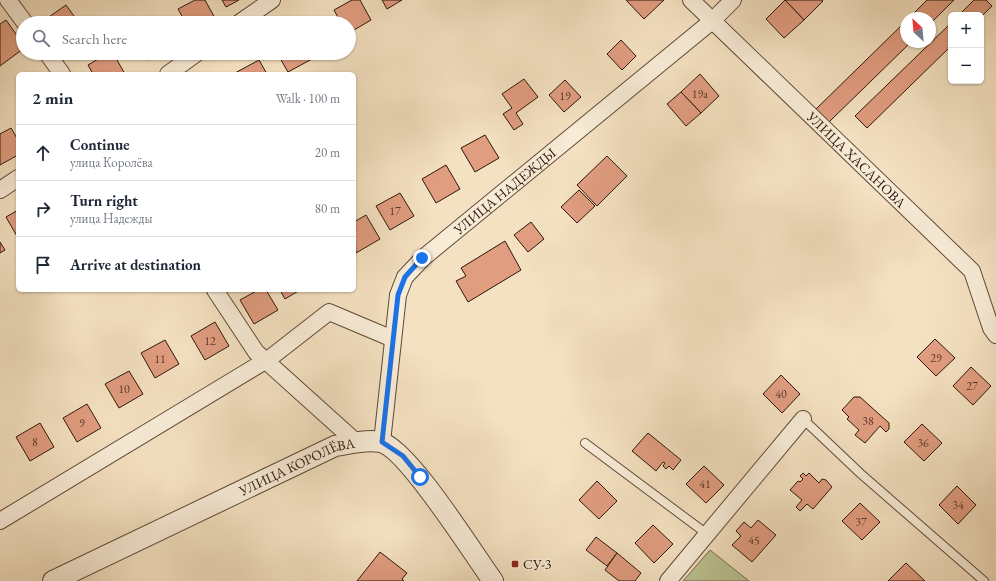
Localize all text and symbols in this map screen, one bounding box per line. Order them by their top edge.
north arrow [900,12,936,48]
map controls [948,12,984,84]
button: + [948,12,984,48]
search box [16,16,356,60]
icon: search [30,27,52,49]
text: Search here [62,29,127,48]
button: − [948,48,984,84]
house number: 19а [692,86,708,102]
text: 2 min [32,87,73,109]
house number: 19 [559,88,571,104]
text: Walk · 100 m [276,90,340,107]
street label: УЛИЦА ХАСАНОВА [802,107,910,212]
text: Continue [70,135,130,154]
icon: ahead [32,142,54,164]
text: 20 m [315,144,340,161]
street label: УЛИЦА НАДЕЖДЫ [449,144,560,239]
text: улица Королёва [70,154,153,171]
text: Turn right [70,191,138,210]
icon: right [32,198,54,220]
text: 80 m [315,200,340,217]
house number: 17 [389,203,401,219]
text: улица Надежды [70,210,152,227]
route end [413,249,431,267]
icon: arrive [32,254,54,276]
text: Arrive at destination [70,255,201,274]
house number: 12 [204,333,216,349]
house number: 29 [930,350,942,366]
house number: 11 [154,351,166,367]
house number: 27 [966,378,978,394]
house number: 10 [118,381,130,397]
house number: 40 [775,386,787,402]
house number: 38 [862,413,874,429]
house number: 9 [79,415,85,431]
house number: 8 [32,434,38,450]
street label: УЛИЦА КОРОЛЁВА [235,434,357,500]
house number: 36 [917,435,929,451]
route start [411,468,429,486]
house number: 41 [699,476,711,492]
house number: 34 [952,497,964,513]
house number: 37 [855,514,867,530]
house number: 45 [748,532,760,548]
place label: СУ-3 [523,555,552,573]
marker: СУ-3 [510,559,520,569]

